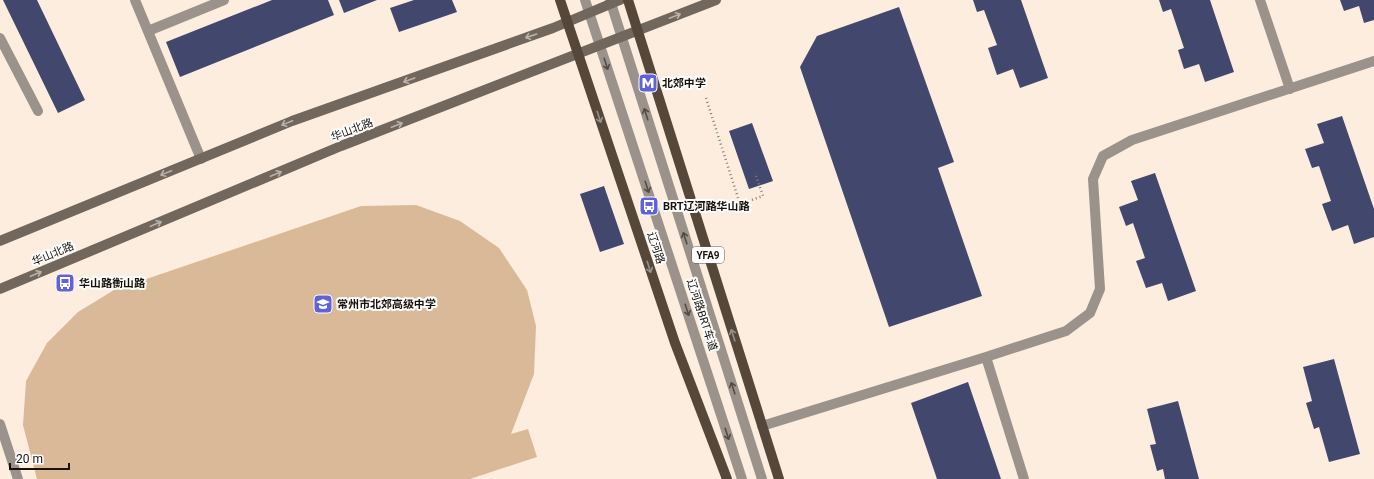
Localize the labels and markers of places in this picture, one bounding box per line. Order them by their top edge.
metro station icon: 北郊中学 [637,72,659,94]
place label: 北郊中学 [662,77,706,90]
bus stop icon: BRT辽河路华山路 [638,195,660,217]
place label: BRT辽河路华山路 [663,200,751,213]
bus stop icon: 华山路衡山路 [54,272,76,294]
place label: 华山路衡山路 [79,277,146,290]
school or university icon: 常州市北郊高级中学 [312,293,334,315]
place label: 常州市北郊高级中学 [337,298,436,311]

